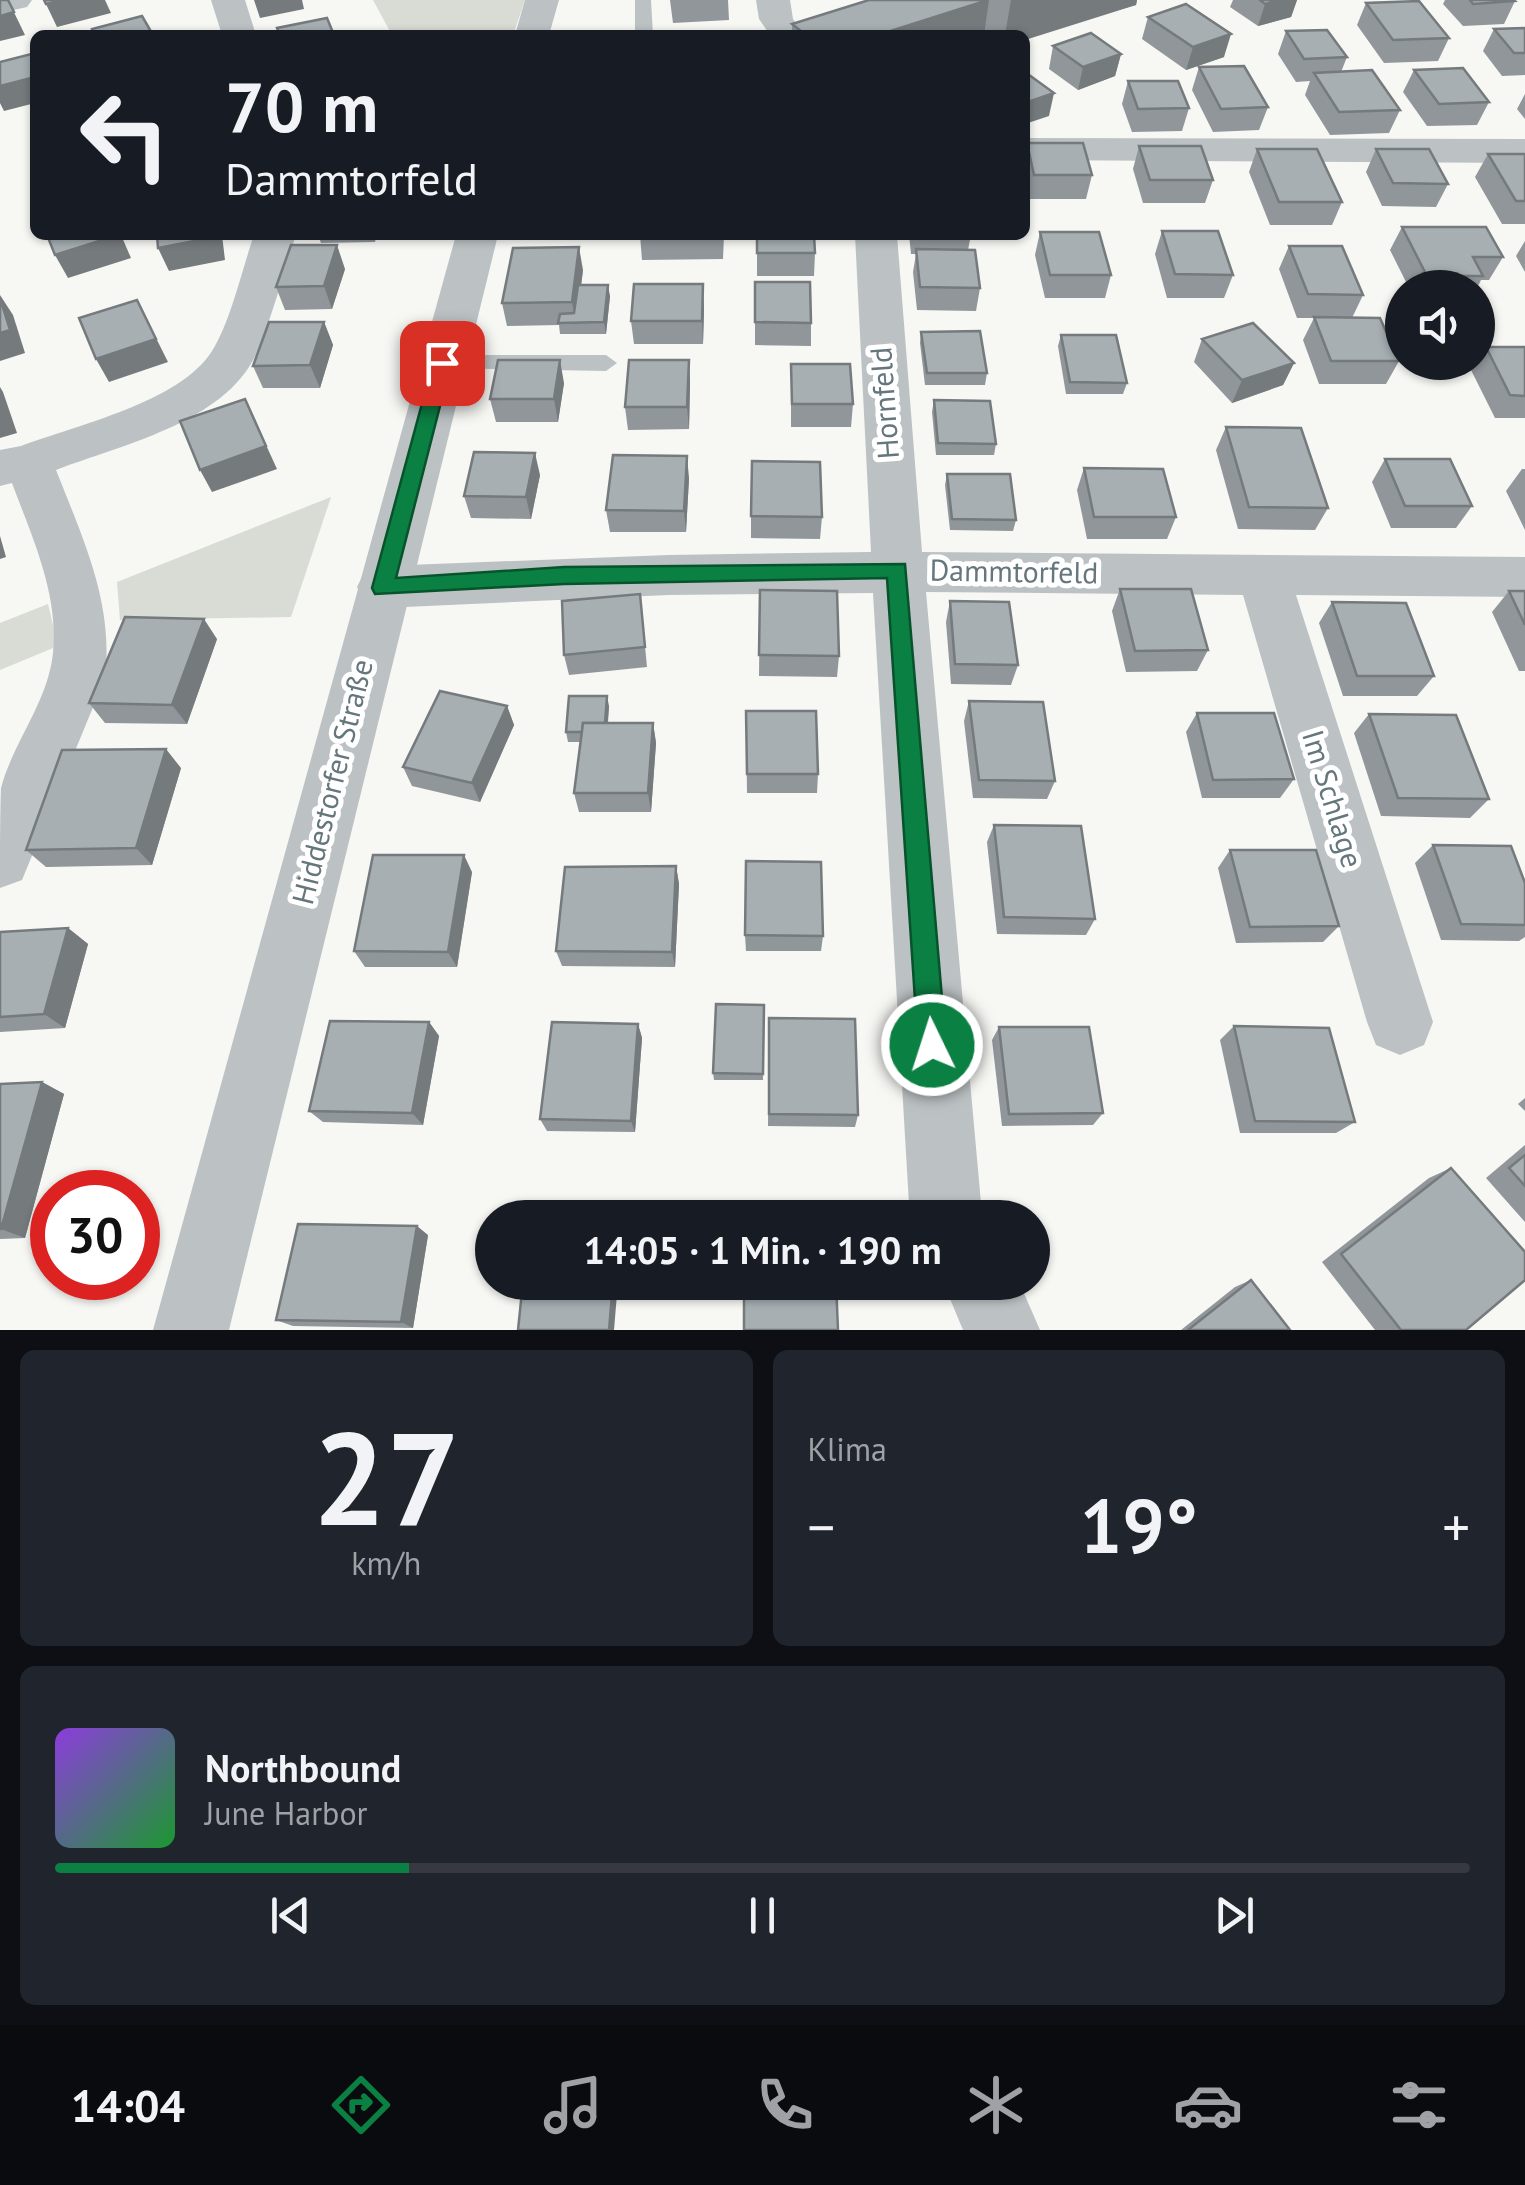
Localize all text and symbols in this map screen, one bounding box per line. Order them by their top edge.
text: 70 m [225,61,378,151]
icon: left [60,70,190,200]
text: Dammtorfeld [225,149,478,207]
map controls [1385,270,1495,380]
button: sound [1385,270,1495,380]
pin [400,321,485,406]
icon: arrive [415,336,470,391]
street label: Hornfeld [860,346,907,460]
street label: Dammtorfeld [929,550,1099,591]
street label: Hiddestorfer Straße [282,655,381,908]
street label: Im Schlage [1294,725,1373,872]
position arrow [880,993,984,1097]
speed limit sign: 30 [30,1170,160,1300]
text: 14:05 · 1 Min. · 190 m [583,1225,942,1274]
text: 27 [313,1393,460,1561]
text: Klima [808,1428,887,1470]
text: 19° [1080,1477,1198,1574]
text: − [808,1491,835,1562]
text: + [1442,1491,1470,1562]
text: km/h [351,1542,421,1584]
text: Northbound [205,1743,401,1792]
text: June Harbor [205,1792,367,1834]
icon: previous [263,1888,318,1943]
icon: pause [735,1888,790,1943]
icon: next [1207,1888,1262,1943]
icon: directions [326,2070,396,2140]
icon: music [538,2070,608,2140]
icon: phone [750,2070,820,2140]
icon: climate [961,2070,1031,2140]
icon: car [1173,2070,1243,2140]
icon: filters [1384,2070,1454,2140]
text: 14:04 [71,2076,185,2134]

